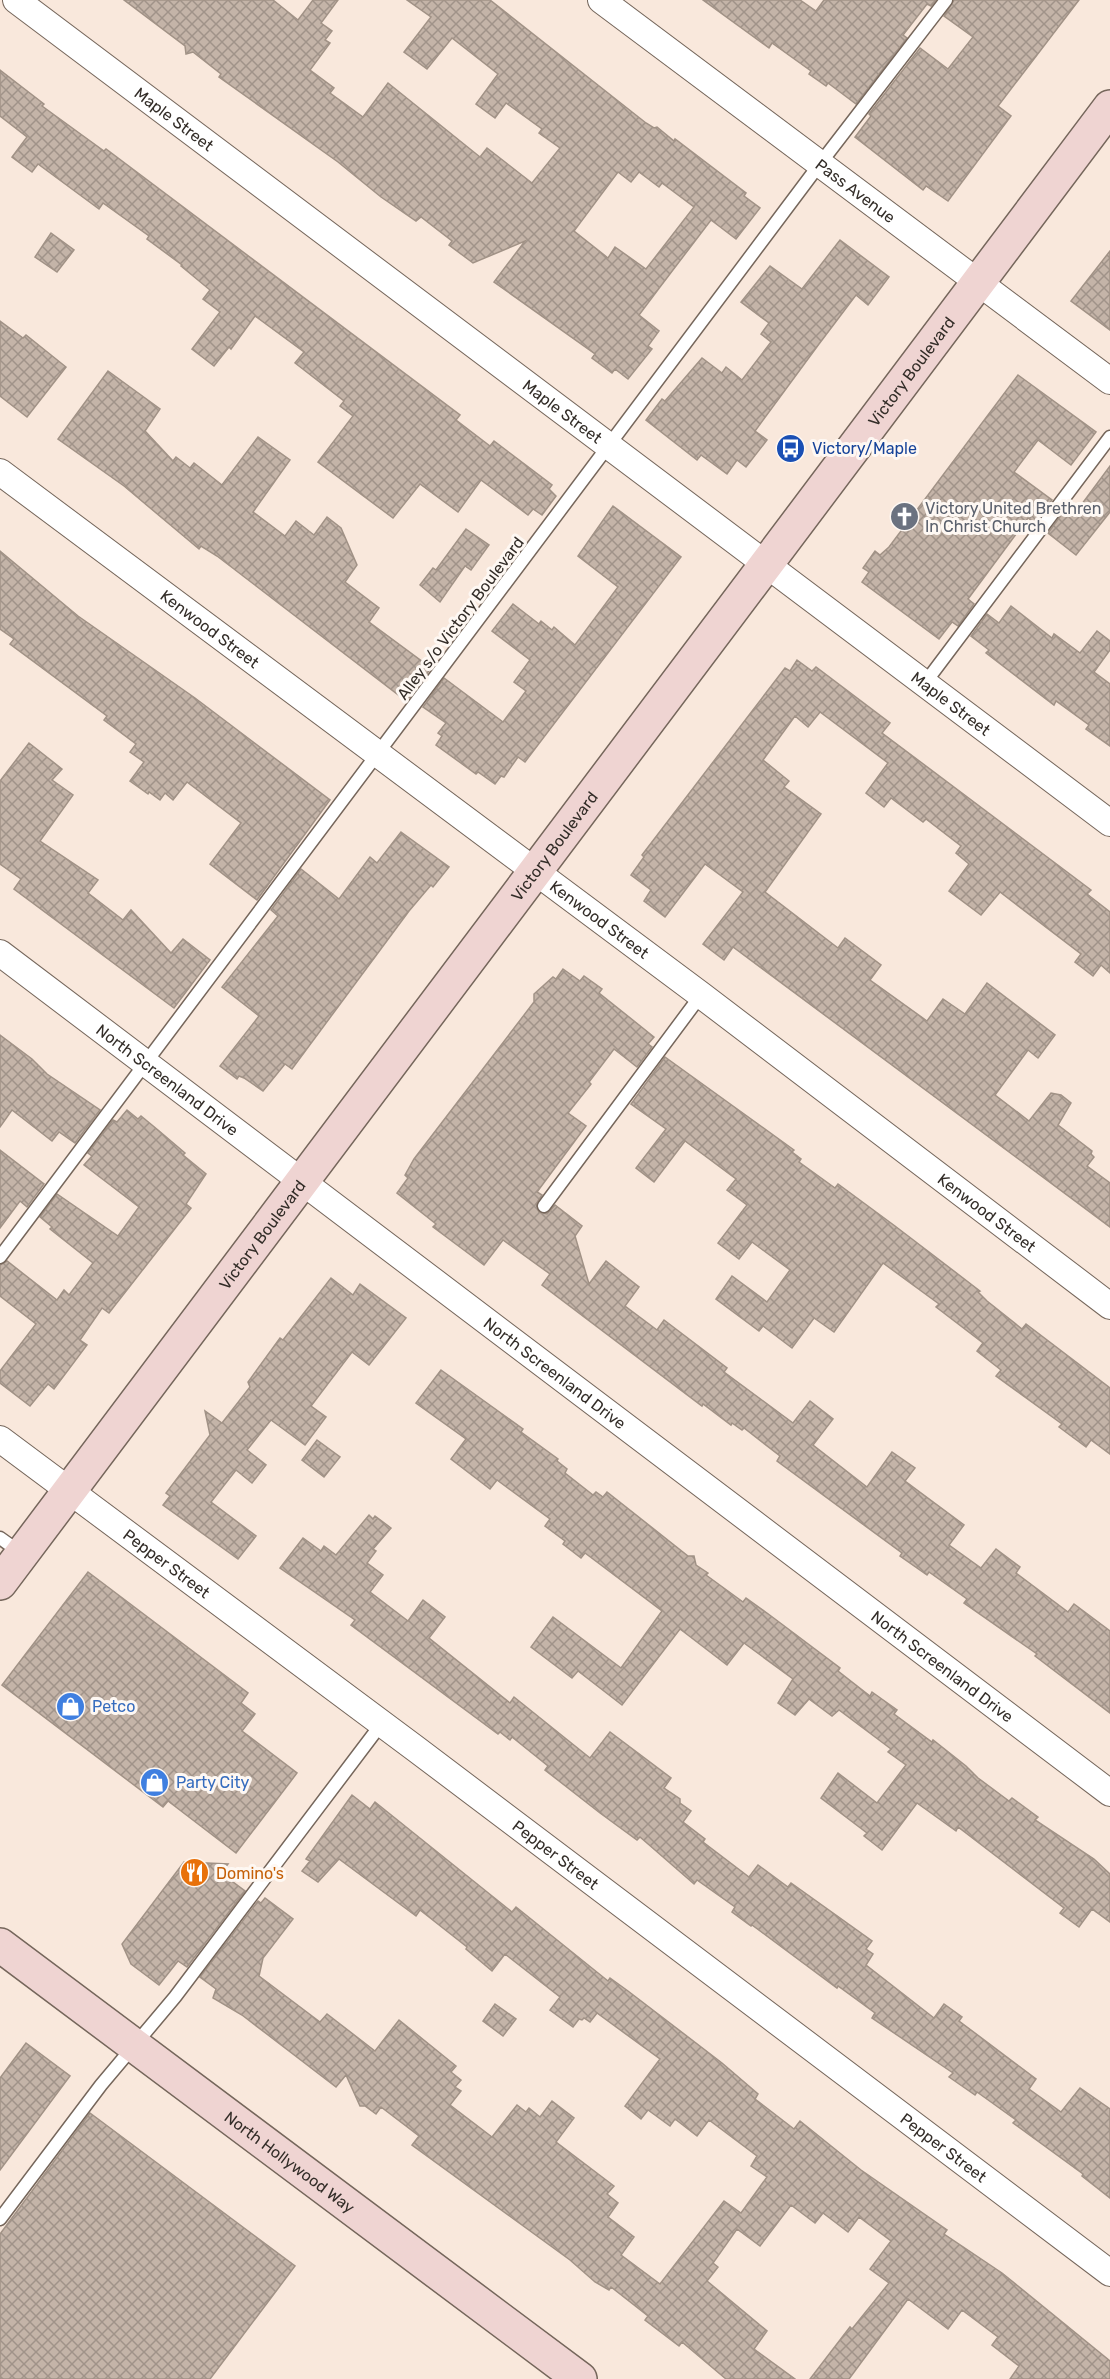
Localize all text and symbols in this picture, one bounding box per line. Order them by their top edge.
street label: Maple Street [131,84,217,155]
street label: Pass Avenue [812,155,899,227]
street label: Victory Boulevard [864,313,959,430]
street label: Maple Street [519,376,606,448]
bus stop icon: Victory/Maple [775,432,807,464]
place label: Victory/Maple [812,439,917,458]
place label: Victory United Brethren In Christ Church [925,499,1102,536]
church icon: Victory United Brethren In Christ Church [888,501,920,533]
street label: Alley s/o Victory Boulevard [393,533,528,703]
street label: Kenwood Street [157,586,263,672]
street label: Maple Street [907,668,994,740]
street label: Victory Boulevard [507,788,602,905]
street label: Kenwood Street [546,877,652,963]
street label: North Screenland Drive [92,1020,242,1140]
street label: Kenwood Street [934,1170,1040,1256]
street label: Victory Boulevard [215,1176,310,1293]
street label: North Screenland Drive [480,1314,629,1433]
street label: Pepper Street [119,1525,214,1602]
street label: North Screenland Drive [867,1607,1017,1727]
shop icon: Petco [55,1690,87,1722]
place label: Petco [92,1697,135,1716]
shop icon: Party City [139,1766,171,1798]
place label: Party City [176,1773,249,1792]
street label: Pepper Street [509,1816,602,1894]
restaurant icon: Domino's [179,1857,211,1889]
place label: Domino's [216,1864,284,1883]
street label: North Hollywood Way [221,2107,359,2217]
street label: Pepper Street [896,2109,990,2186]

